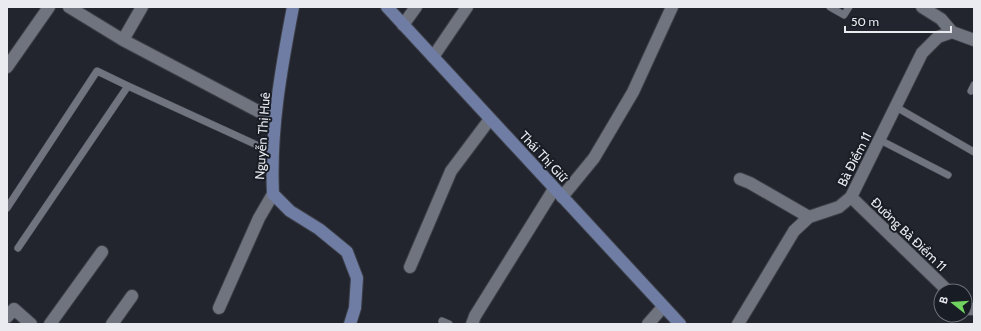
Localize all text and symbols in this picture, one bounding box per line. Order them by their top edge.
scale bar [845,8,951,34]
text: 50 m [851,14,879,29]
street label: Nguyễn Thị Huê [251,91,273,180]
street label: Thái Thị Giữ [516,127,572,186]
street label: Bà Điểm 11 [834,129,874,189]
street label: Đường Bà Điểm 11 [868,194,950,274]
north arrow [933,283,973,323]
text: B [936,295,951,305]

